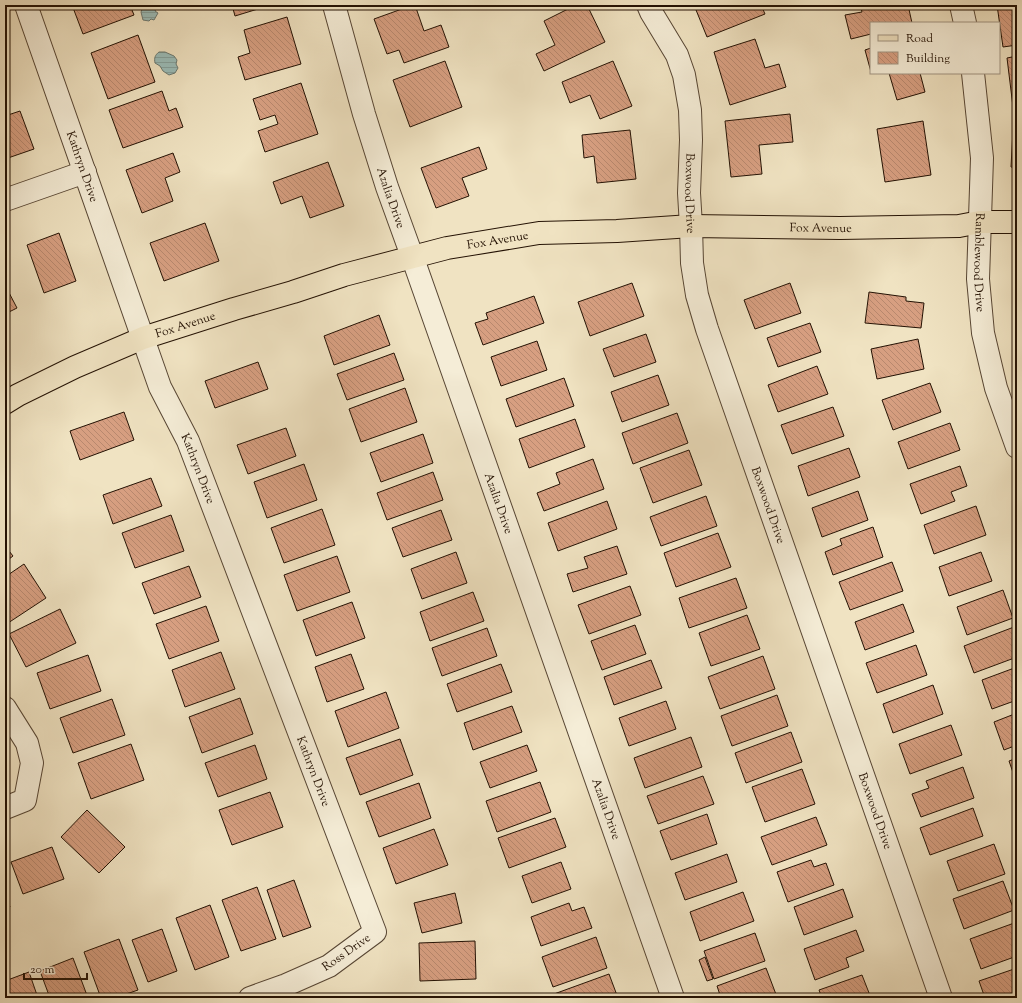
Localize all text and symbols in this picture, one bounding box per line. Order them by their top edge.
legend [870,22,1000,74]
text: Road [906,30,933,48]
text: Building [906,50,950,68]
street label: Kathryn Drive [61,129,103,205]
street label: Boxwood Drive [679,153,699,234]
street label: Azalia Drive [371,165,409,231]
street label: Ramblewood Drive [968,213,989,313]
street label: Fox Avenue [790,219,852,238]
street label: Fox Avenue [466,227,530,255]
street label: Fox Avenue [153,307,218,344]
street label: Kathryn Drive [176,430,219,507]
street label: Boxwood Drive [746,464,790,547]
street label: Azalia Drive [479,470,517,537]
street label: Kathryn Drive [291,734,335,810]
street label: Boxwood Drive [853,770,896,852]
street label: Azalia Drive [586,776,625,843]
street label: Ross Drive [319,929,375,976]
scale bar [24,955,87,981]
text: 20 m [30,961,55,979]

